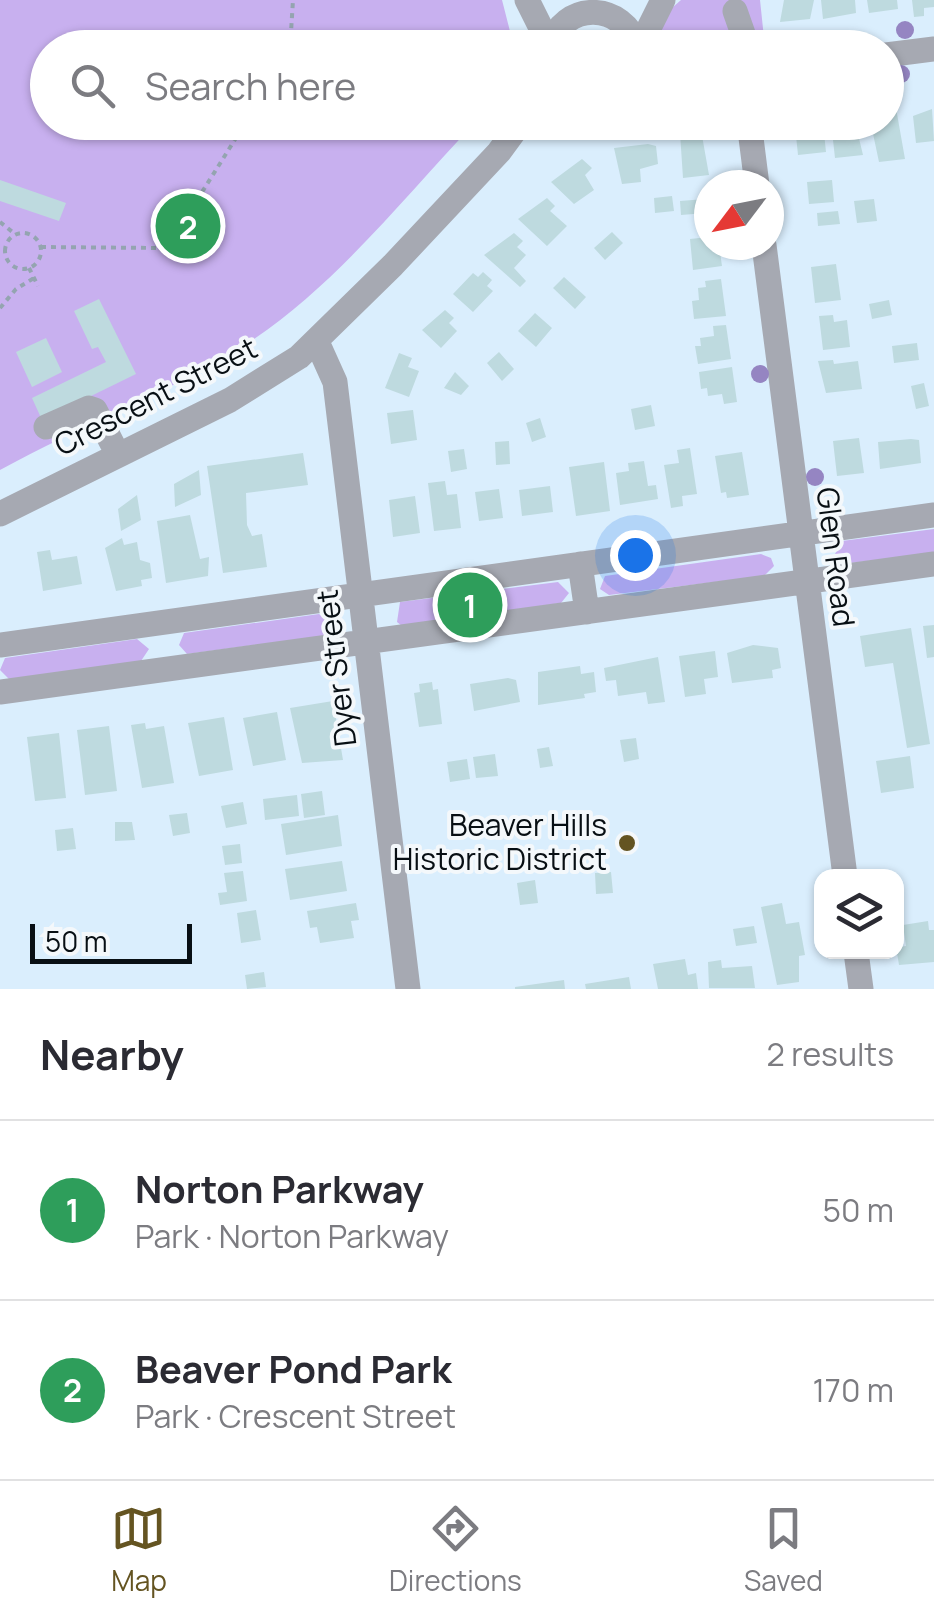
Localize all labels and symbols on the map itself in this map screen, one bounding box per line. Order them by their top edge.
north arrow [694,170,784,260]
pin: 2 [156,188,220,264]
street label: Crescent Street [47,327,264,464]
street label: Glen Road [808,485,865,629]
your location [610,530,661,581]
pin: 1 [438,568,502,642]
street label: Dyer Street [306,587,365,749]
place label: Beaver Hills Historic District [393,804,607,879]
marker: Beaver Hills Historic District [616,832,638,854]
scale bar [30,919,192,964]

